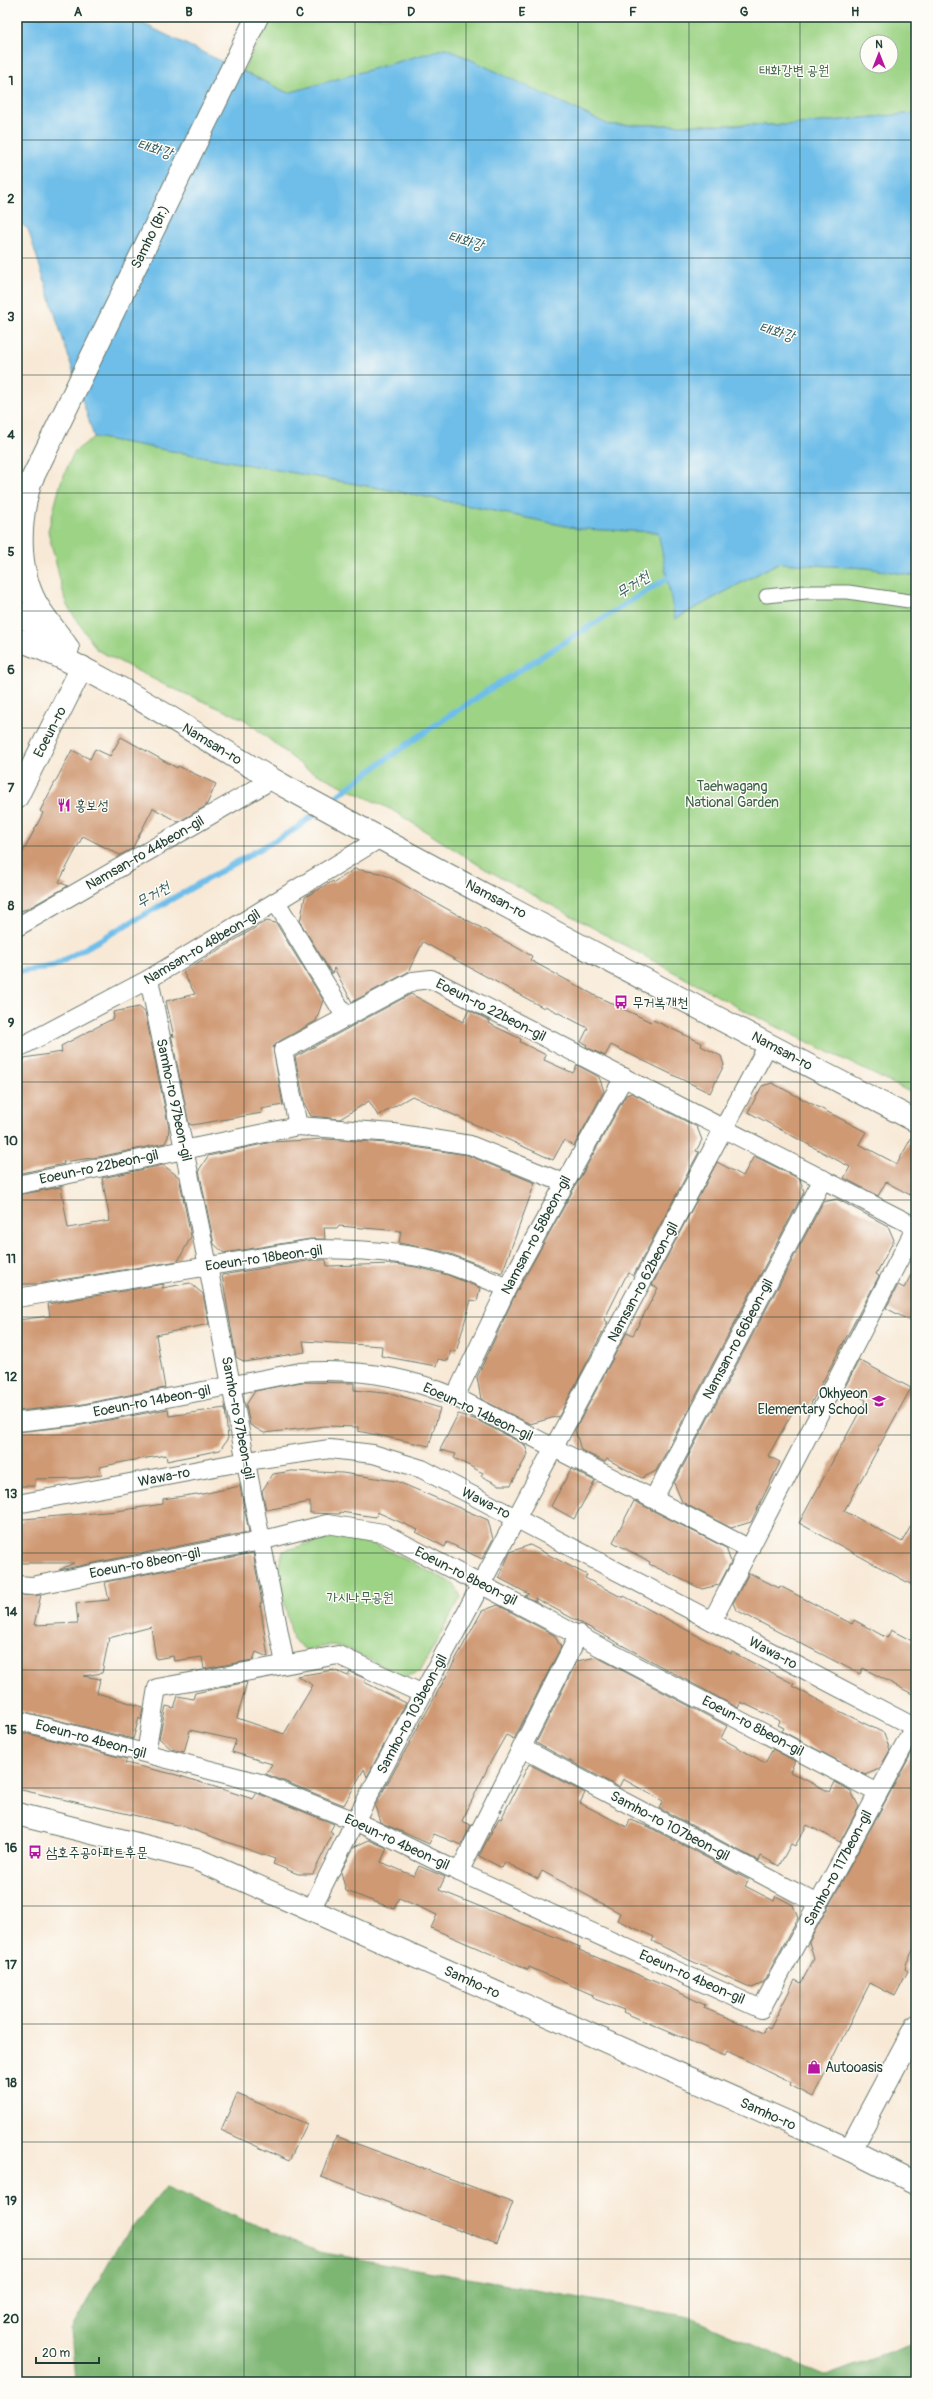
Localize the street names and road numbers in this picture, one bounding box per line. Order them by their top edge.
street label: Samho (Br.) [127,202,173,272]
street label: Eoeun-ro [30,703,70,760]
street label: Namsan-ro [179,720,245,769]
street label: Namsan-ro 44beon-gil [83,812,207,894]
street label: Namsan-ro [463,876,530,922]
street label: Namsan-ro 48beon-gil [141,906,263,988]
street label: Eoeun-ro 22beon-gil [433,975,549,1045]
street label: Namsan-ro [749,1028,816,1074]
street label: Samho-ro 97beon-gil [153,1037,195,1163]
street label: Eoeun-ro 22beon-gil [38,1146,160,1188]
street label: Namsan-ro 58beon-gil [497,1173,575,1297]
street label: Namsan-ro 62beon-gil [604,1219,682,1345]
street label: Eoeun-ro 18beon-gil [204,1241,324,1275]
street label: Namsan-ro 66beon-gil [699,1276,777,1402]
street label: Samho-ro 97beon-gil [218,1355,258,1481]
street label: Eoeun-ro 14beon-gil [420,1379,536,1445]
street label: Eoeun-ro 14beon-gil [92,1381,212,1421]
street label: Wawa-ro [137,1464,192,1490]
street label: Wawa-ro [459,1483,514,1523]
street label: Eoeun-ro 8beon-gil [412,1543,520,1609]
street label: Eoeun-ro 8beon-gil [88,1544,202,1582]
street label: Wawa-ro [746,1633,801,1673]
street label: Samho-ro 103beon-gil [373,1651,451,1777]
street label: Eoeun-ro 8beon-gil [699,1692,807,1760]
street label: Eoeun-ro 4beon-gil [34,1716,148,1762]
street label: Samho-ro 107beon-gil [607,1787,733,1865]
street label: Samho-ro 117beon-gil [800,1807,876,1929]
street label: Eoeun-ro 4beon-gil [342,1810,452,1874]
street label: Eoeun-ro 4beon-gil [636,1946,748,2008]
street label: Samho-ro [441,1962,503,2002]
street label: Samho-ro [737,2094,799,2134]

